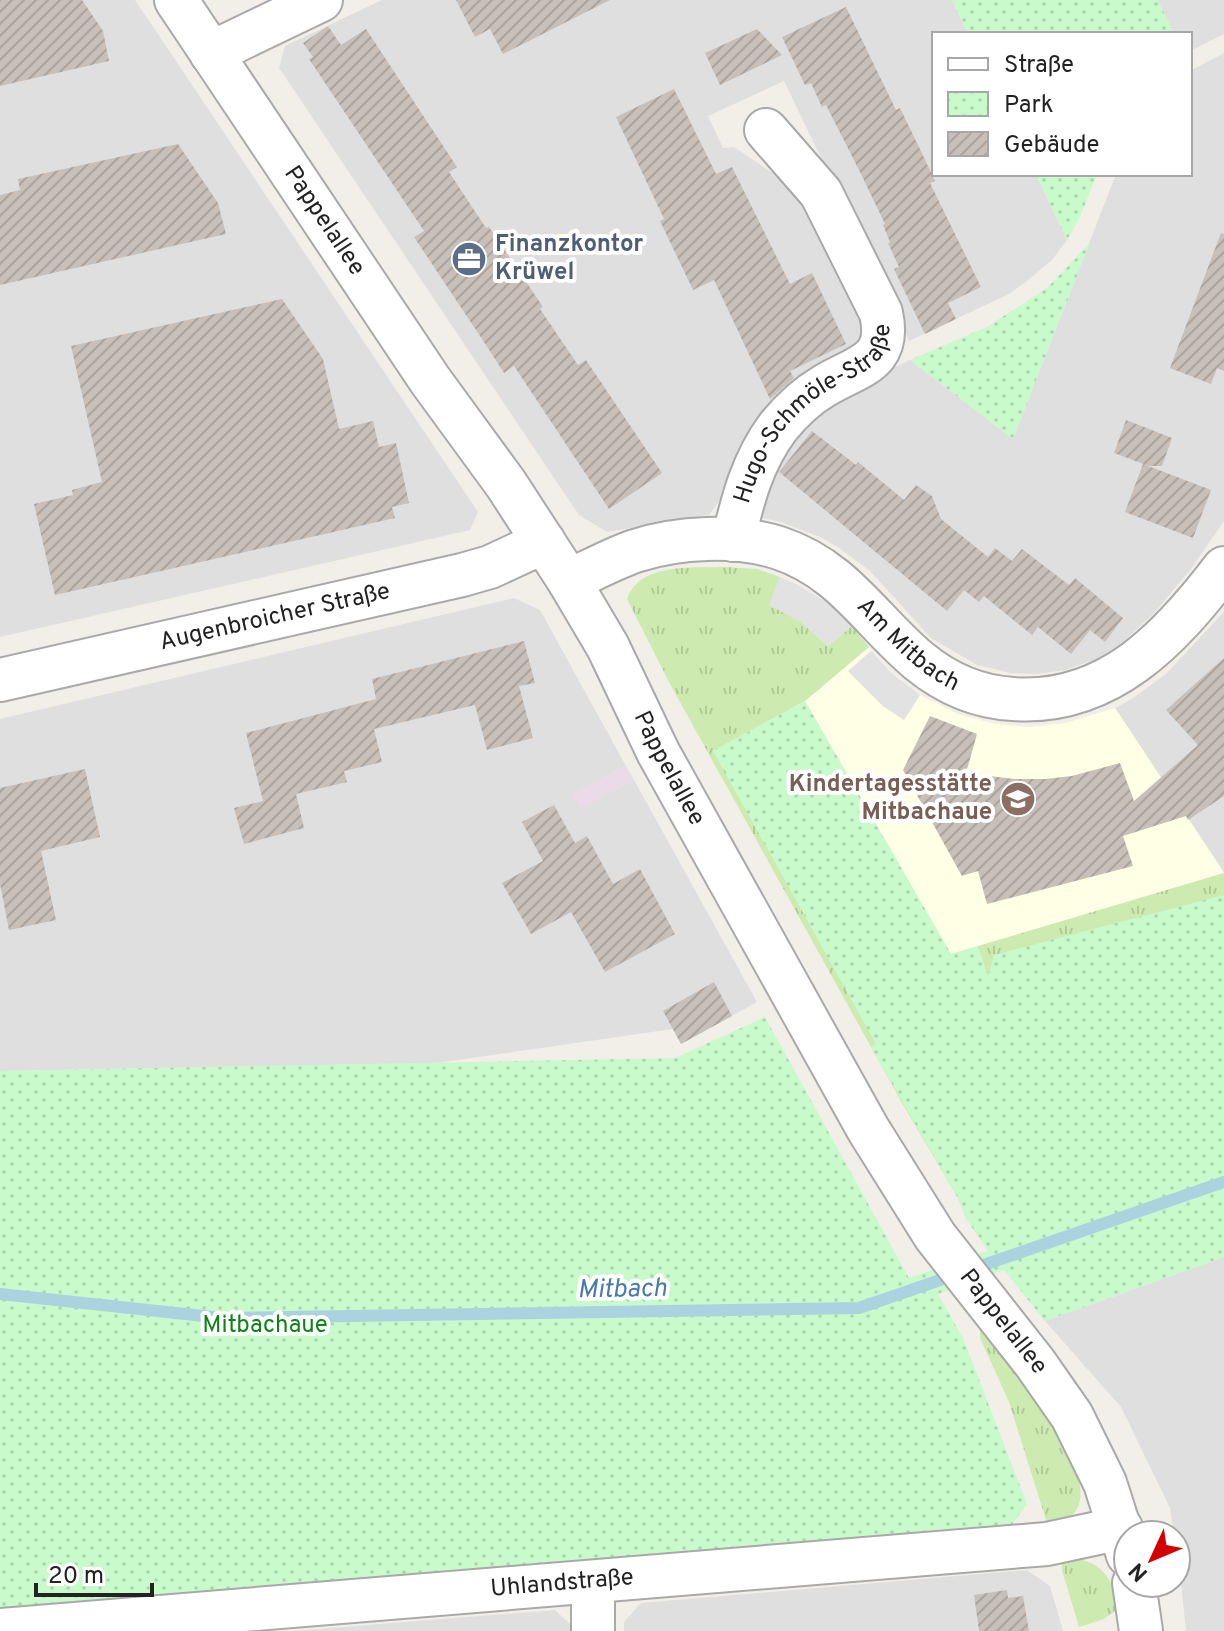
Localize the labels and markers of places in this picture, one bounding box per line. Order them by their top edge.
place label: Finanzkontor Krüwel [495,230,643,288]
office icon: Finanzkontor Krüwel [450,240,488,278]
place label: Kindertagesstätte Mitbachaue [789,770,992,828]
school or university icon: Kindertagesstätte Mitbachaue [999,780,1037,818]

